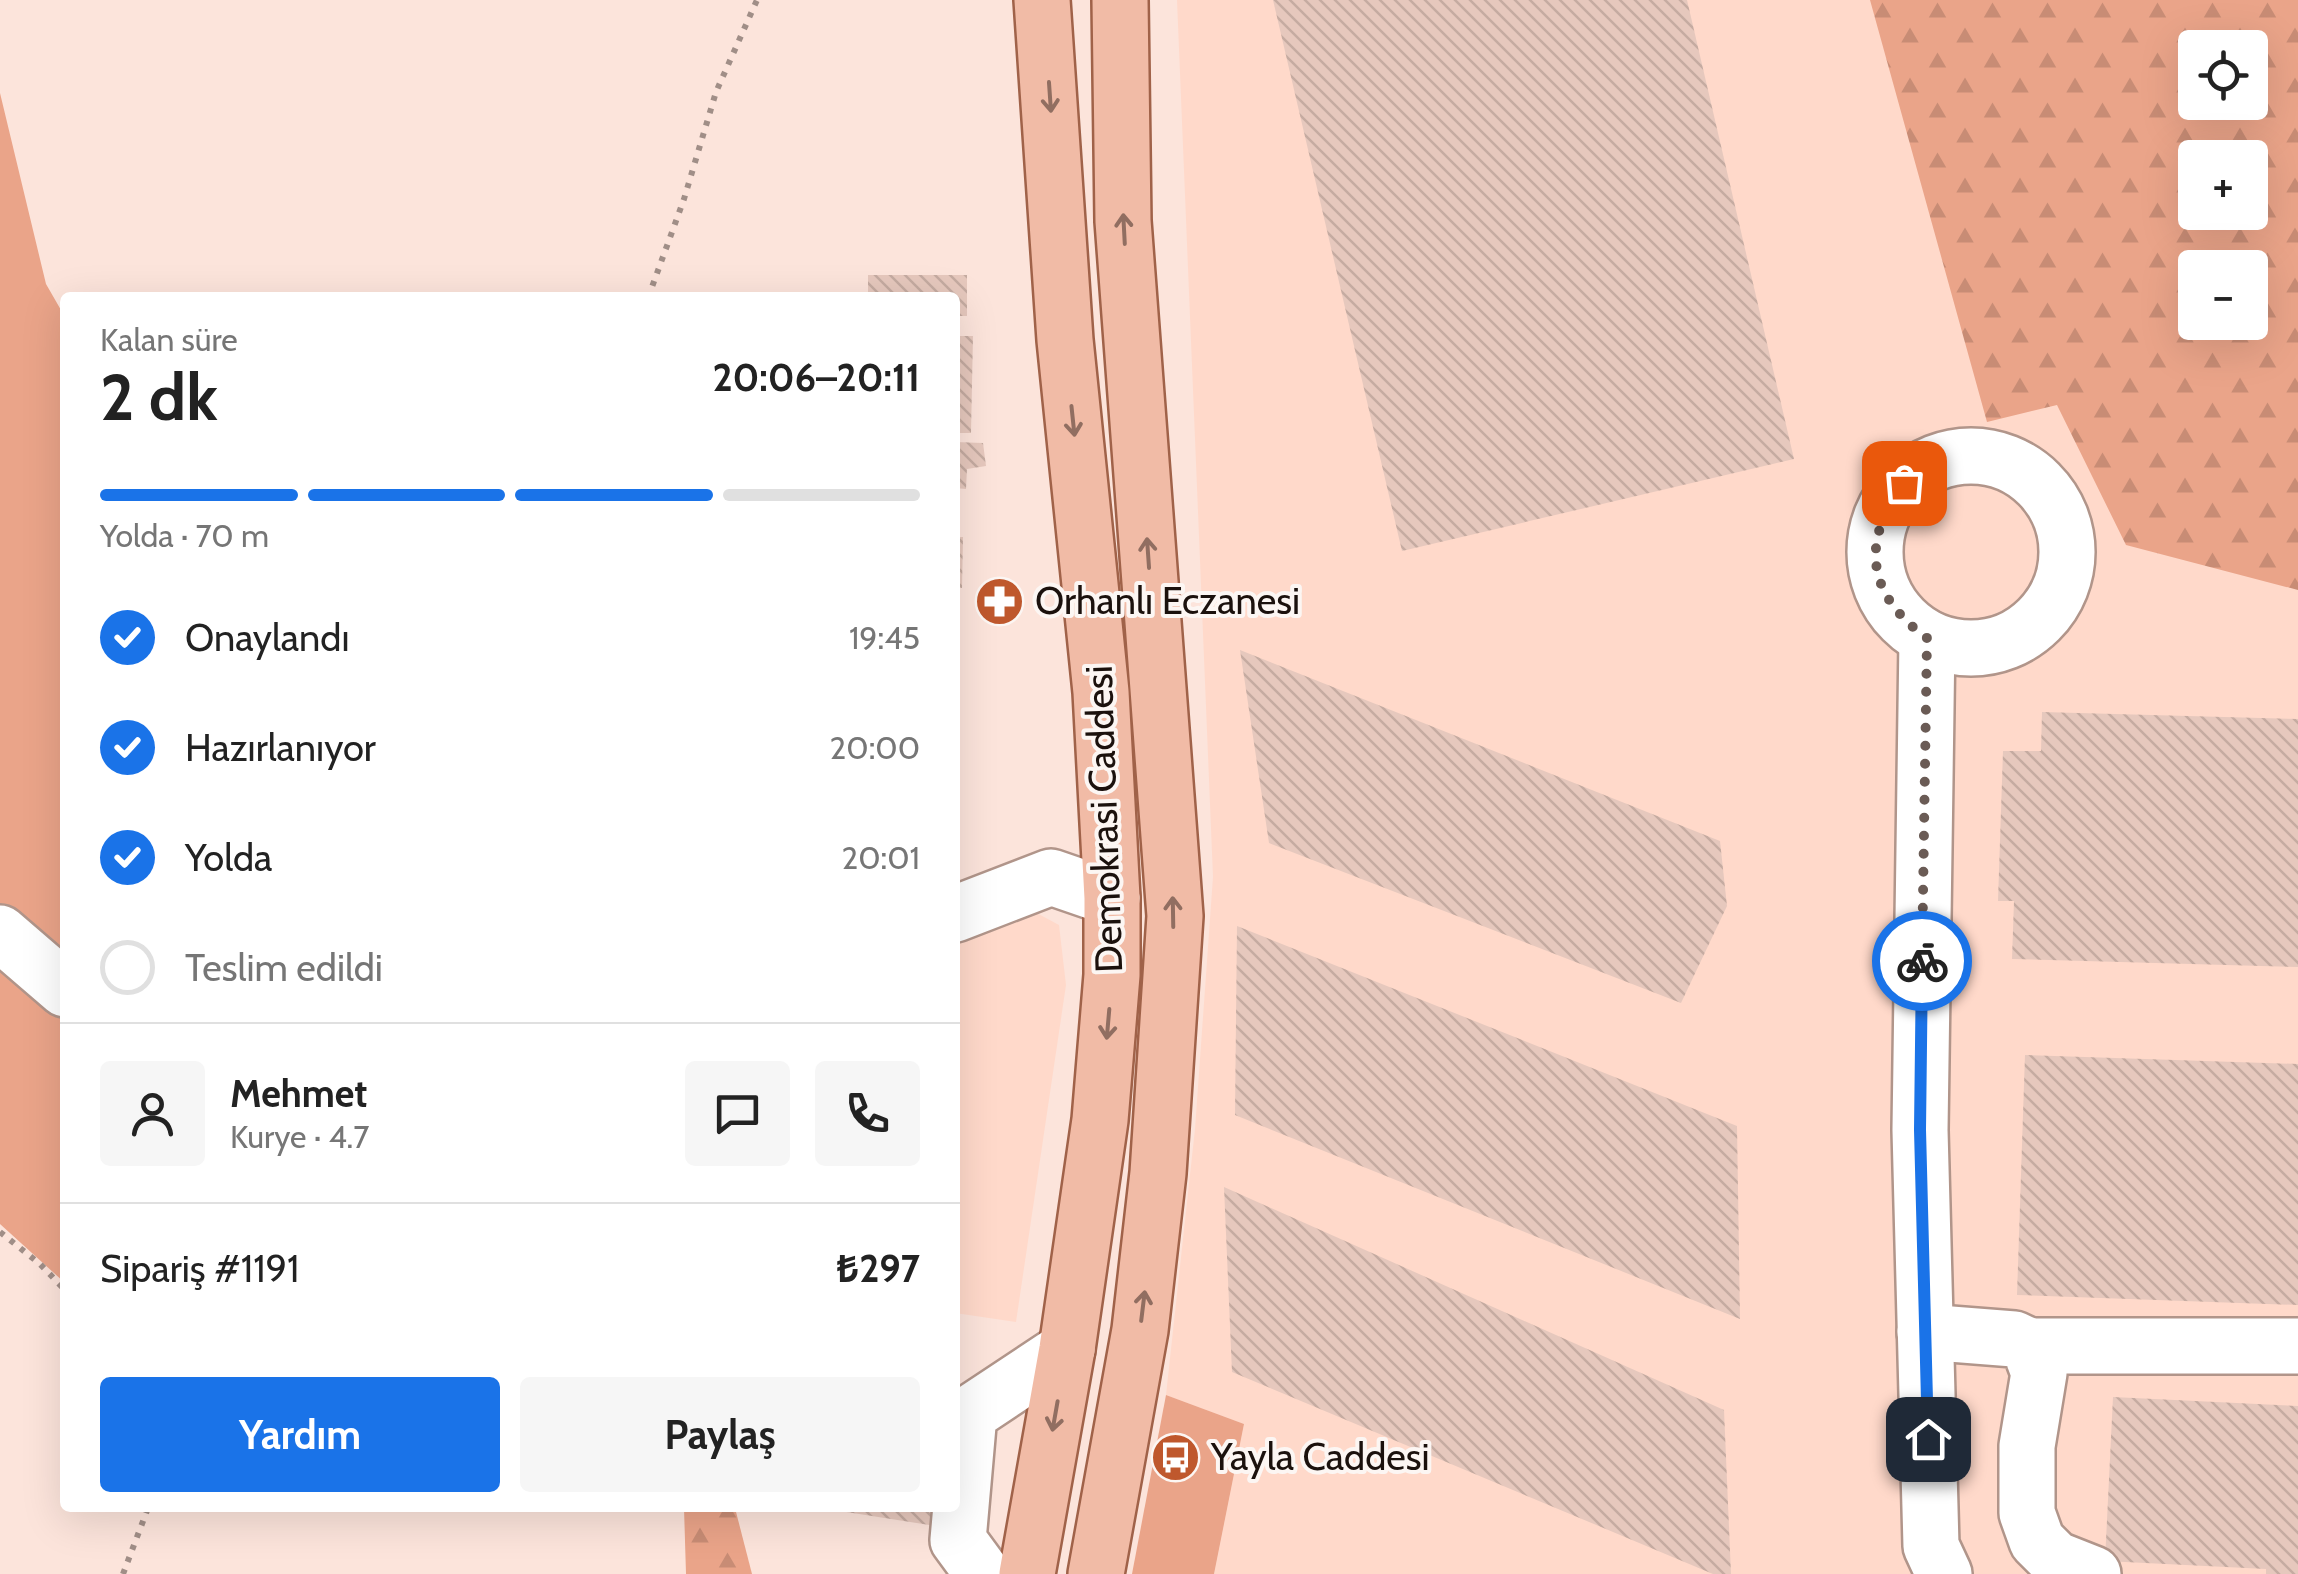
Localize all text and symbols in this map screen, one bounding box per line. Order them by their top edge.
map controls [2178,30,2268,340]
button: locate [2178,30,2268,120]
one-way arrow [1041,81,1060,113]
button: + [2178,140,2268,230]
one-way arrow [1114,213,1133,245]
button: − [2178,250,2268,340]
text: Kalan süre [100,320,238,359]
text: 20:06–20:11 [712,354,920,401]
text: 2 dk [100,357,218,436]
one-way arrow [1064,405,1083,437]
pin [1862,441,1947,526]
icon: bag [1877,456,1932,511]
text: Yolda · 70 m [100,516,269,555]
one-way arrow [1138,537,1157,570]
pharmacy icon: Orhanlı Eczanesi [974,575,1026,627]
place label: Orhanlı Eczanesi [1035,577,1300,624]
icon: check [100,610,155,665]
text: Onaylandı [185,614,350,661]
text: 19:45 [849,618,920,657]
street label: Demokrasi Caddesi [1075,665,1132,973]
icon: check [100,720,155,775]
text: Hazırlanıyor [185,724,376,771]
text: 20:00 [830,728,920,767]
icon: check [100,830,155,885]
text: Yolda [185,834,272,881]
text: 20:01 [841,838,920,877]
one-way arrow [1164,896,1183,929]
courier [1872,911,1972,1011]
icon: bike [1895,934,1950,989]
text: Teslim edildi [185,944,383,991]
one-way arrow [1098,1008,1117,1040]
button: person [100,1061,205,1166]
button: chat [685,1061,790,1166]
button: phone [815,1061,920,1166]
text: Mehmet [230,1070,367,1117]
text: Kurye · 4.7 [230,1117,369,1156]
text: Sipariş #1191 [100,1245,300,1292]
text: ₺297 [837,1245,920,1292]
one-way arrow [1134,1290,1153,1322]
button: Yardım [100,1377,500,1492]
button: Paylaş [520,1377,920,1492]
pin [1886,1397,1971,1482]
one-way arrow [1045,1399,1064,1431]
icon: home [1901,1412,1956,1467]
bus stop icon: Yayla Caddesi [1150,1431,1202,1483]
place label: Yayla Caddesi [1210,1433,1430,1480]

